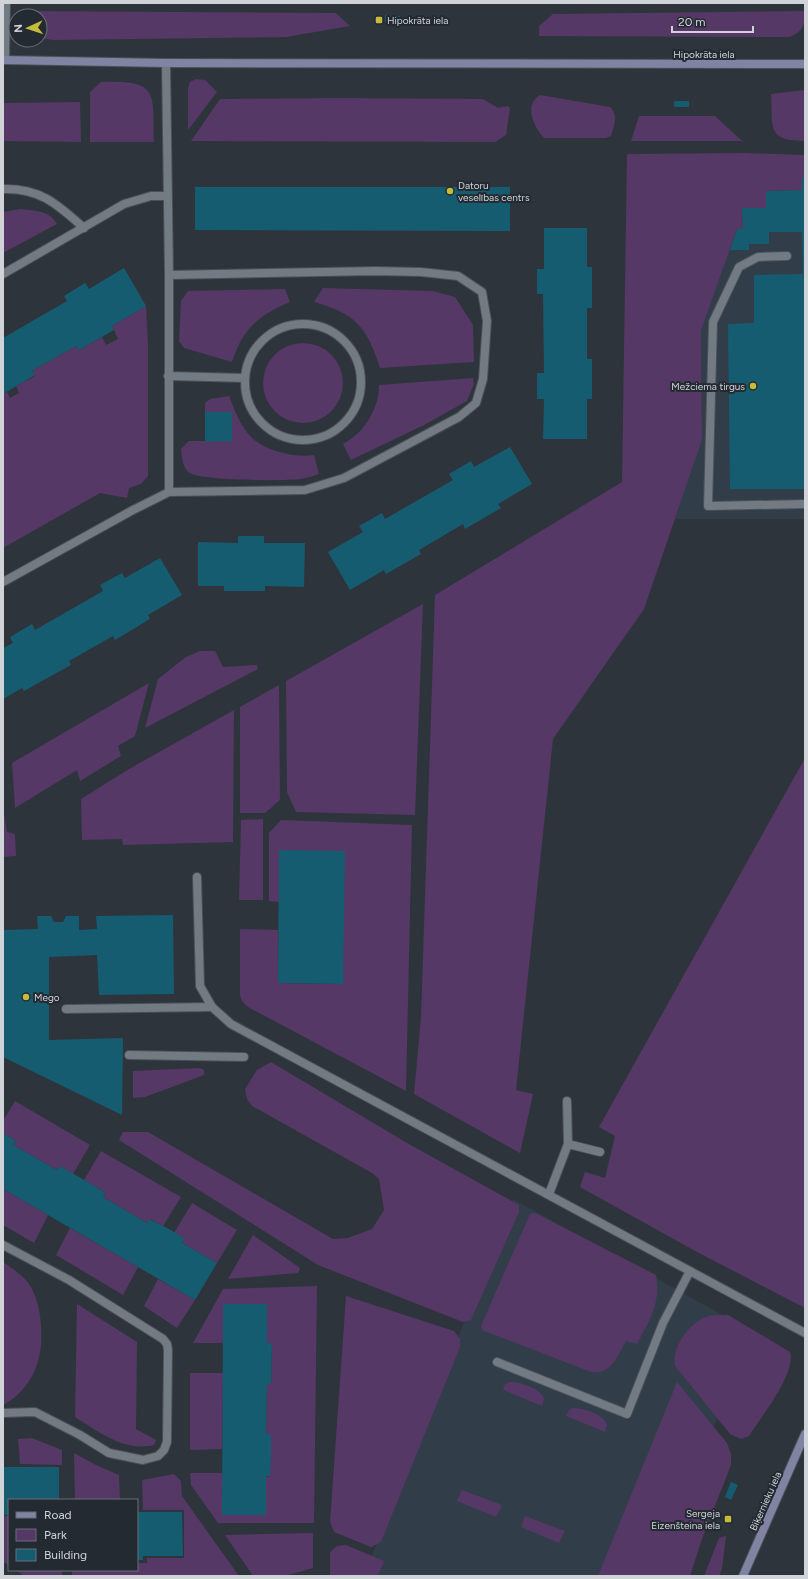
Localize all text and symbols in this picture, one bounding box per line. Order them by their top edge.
north arrow [8,8,48,48]
scale bar [672,8,753,34]
place label: Hipokrāta iela [387,14,448,27]
marker: Hipokrāta iela [374,15,384,25]
text: 20 m [678,15,706,29]
text: N [12,24,25,33]
street label: Hipokrāta iela [673,48,735,61]
place label: Datoru veselības centrs [458,179,530,204]
marker: Datoru veselības centrs [445,186,455,196]
place label: Mežciema tirgus [671,380,745,393]
marker: Mežciema tirgus [748,381,758,391]
place label: Mego [34,991,60,1004]
marker: Mego [21,992,31,1002]
street label: Biķernieku iela [747,1470,784,1533]
legend [8,1499,138,1571]
place label: Sergeja Eizenšteina iela [651,1507,720,1532]
text: Road [44,1508,72,1522]
marker: Sergeja Eizenšteina iela [723,1514,733,1524]
text: Park [44,1528,67,1542]
text: Building [44,1548,87,1562]

